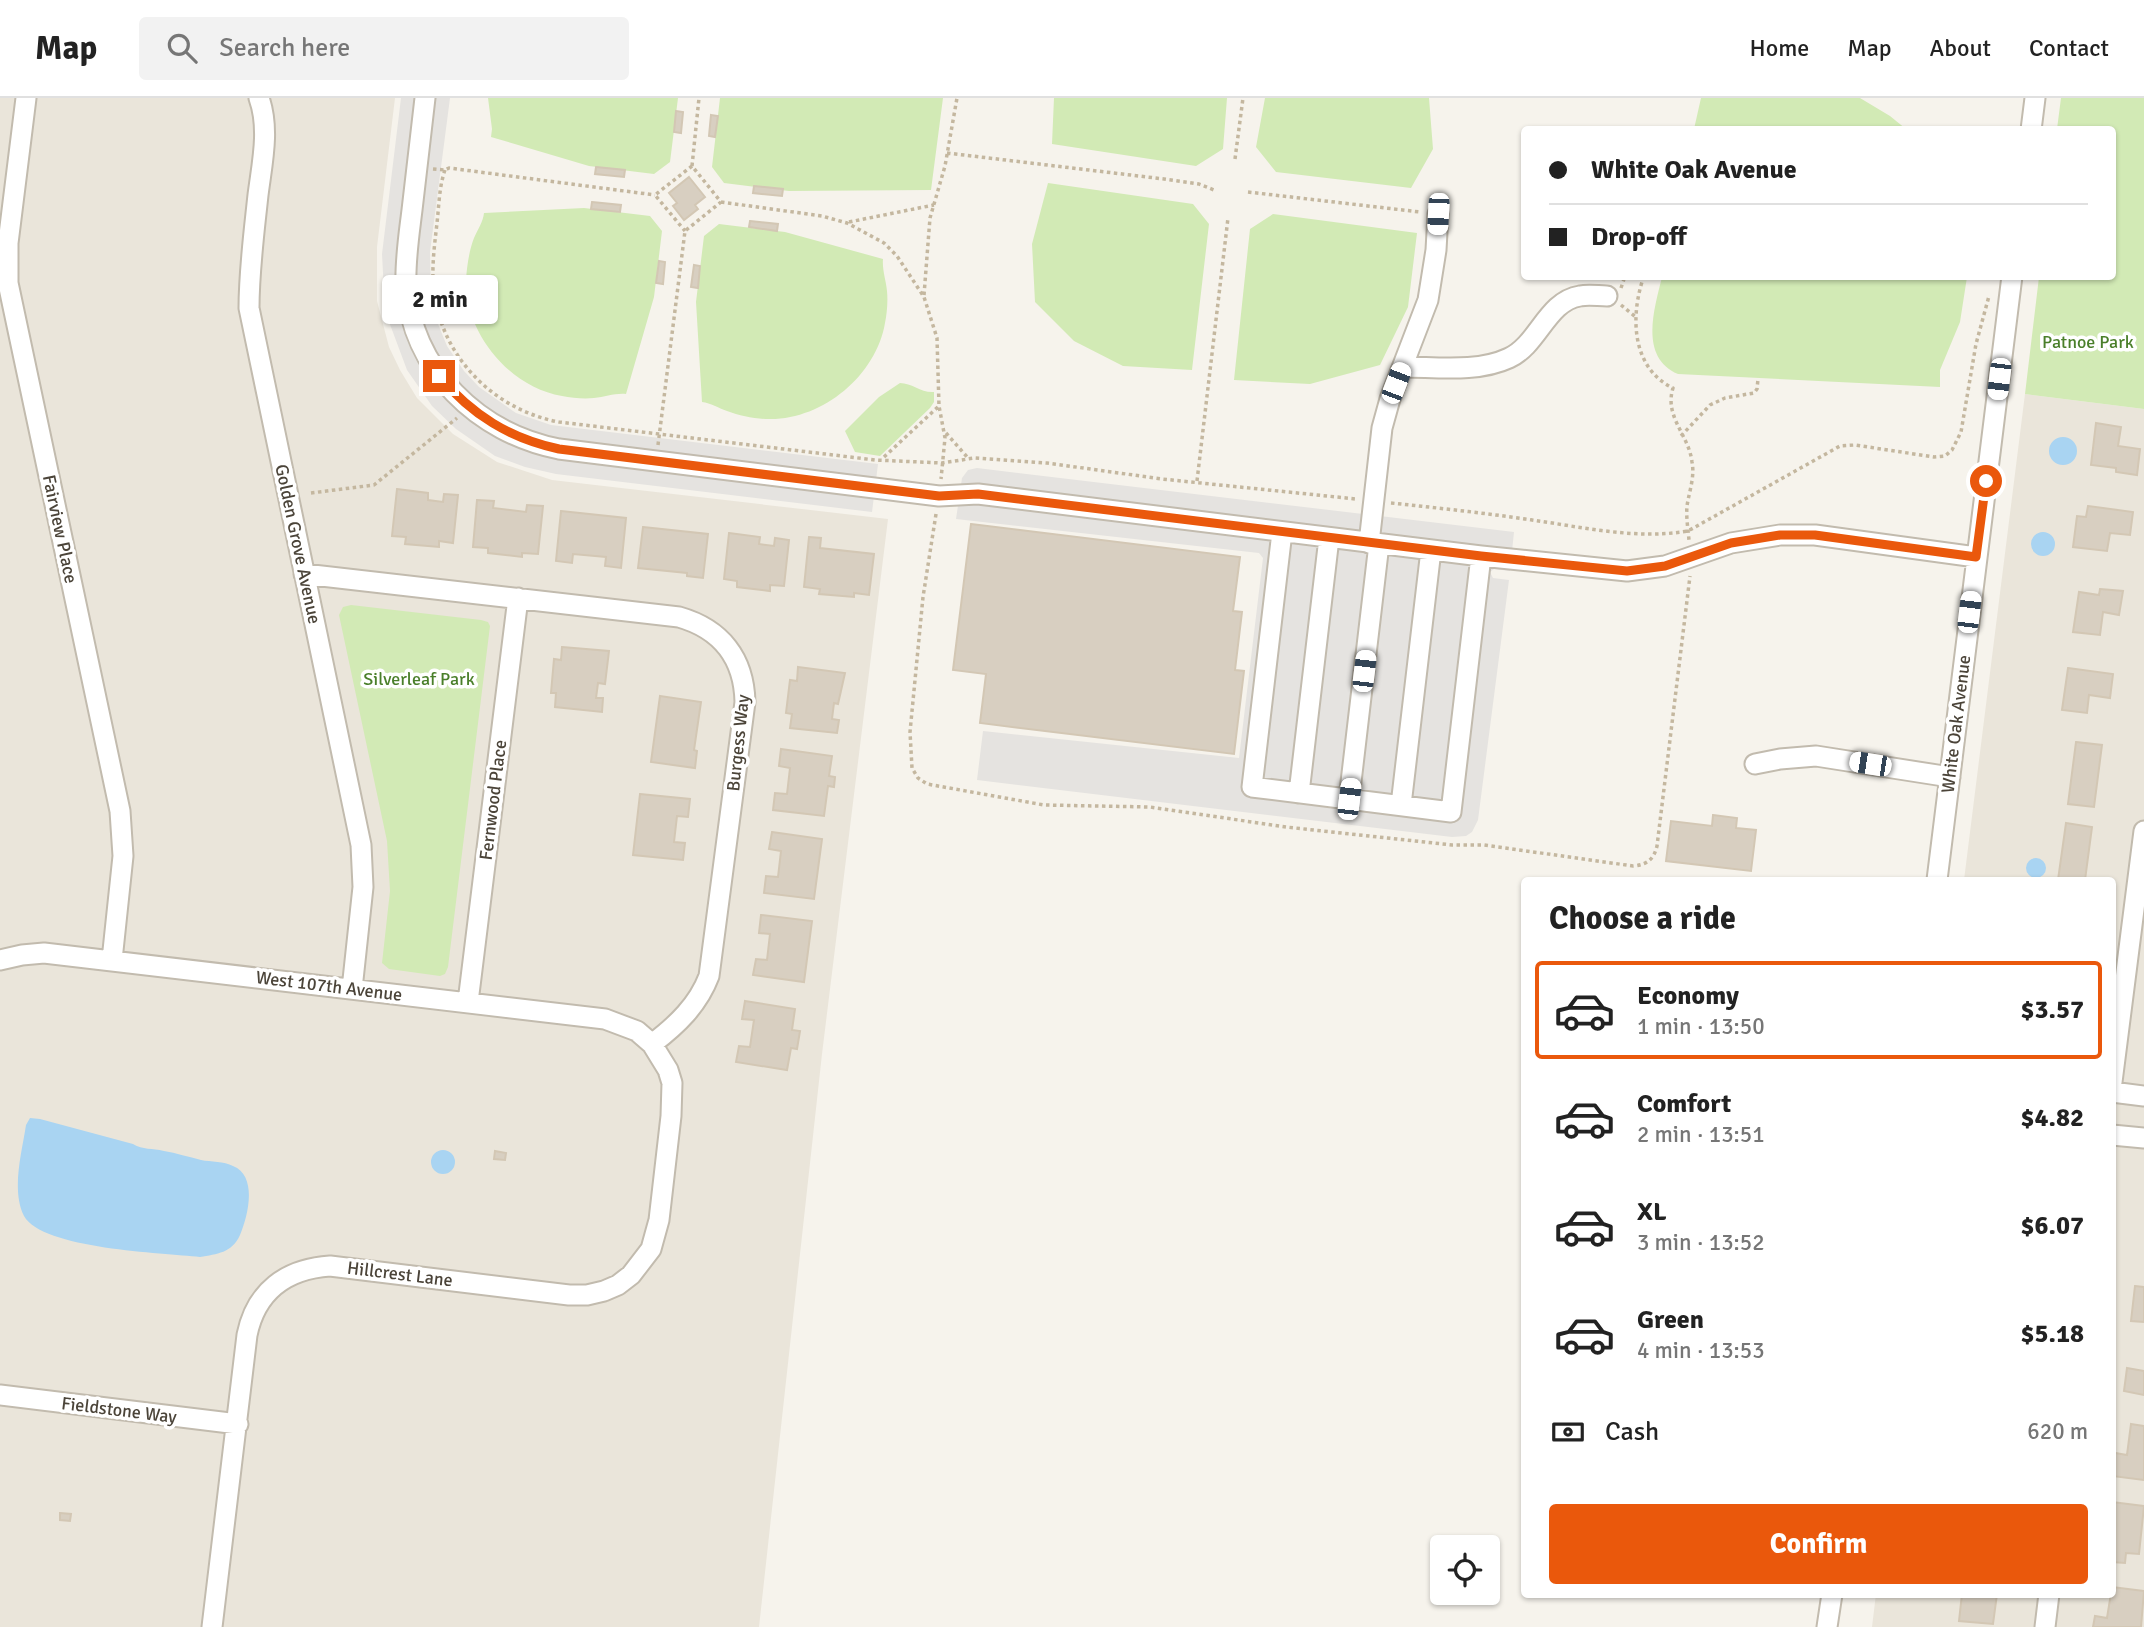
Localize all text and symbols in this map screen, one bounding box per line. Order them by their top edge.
search box [139,17,629,80]
text: Map [35,28,97,69]
icon: search [163,29,201,67]
text: Search here [219,32,350,64]
text: Home [1749,33,1809,63]
text: Map [1847,33,1892,63]
text: About [1930,33,1991,63]
text: Contact [2029,33,2109,63]
text: White Oak Avenue [1591,154,1797,186]
car [1427,192,1450,236]
text: Drop-off [1591,221,1687,253]
callout: 2 min [381,274,497,324]
text: 2 min [412,285,468,314]
park label: Patnoe Park [2042,331,2134,353]
car [1987,357,2012,401]
route end [423,360,455,392]
car [1379,360,1414,406]
street label: Golden Grove Avenue [270,462,326,626]
route start [1970,465,2002,497]
street label: Fairview Place [38,473,82,585]
car [1957,590,1982,634]
car [1352,649,1377,693]
street label: White Oak Avenue [1937,654,1975,794]
park label: Silverleaf Park [363,668,475,690]
street label: Burgess Way [722,693,754,793]
street label: Fernwood Place [475,739,511,861]
car [1848,750,1893,778]
car [1337,777,1362,821]
text: Choose a ride [1549,899,1736,938]
street label: West 107th Avenue [255,966,403,1006]
icon: car [1553,979,1616,1042]
text: Economy [1637,980,1739,1012]
text: $3.57 [2020,994,2084,1026]
text: 1 min · 13:50 [1637,1012,1765,1041]
icon: car [1553,1087,1616,1150]
text: Comfort [1637,1088,1731,1120]
text: $4.82 [2020,1102,2084,1134]
text: 2 min · 13:51 [1637,1120,1765,1149]
icon: car [1553,1195,1616,1258]
text: XL [1637,1196,1667,1228]
text: $6.07 [2020,1210,2084,1242]
text: 3 min · 13:52 [1637,1228,1765,1257]
street label: Hillcrest Lane [346,1257,454,1291]
icon: car [1553,1303,1616,1366]
text: Green [1637,1304,1704,1336]
text: $5.18 [2020,1318,2084,1350]
text: 4 min · 13:53 [1637,1336,1765,1365]
street label: Fieldstone Way [60,1392,179,1428]
icon: cash [1549,1413,1587,1451]
text: Cash [1605,1416,1659,1448]
text: 620 m [2027,1417,2088,1446]
button: Confirm [1549,1504,2088,1584]
map controls [1430,1535,1500,1605]
button: locate [1430,1535,1500,1605]

